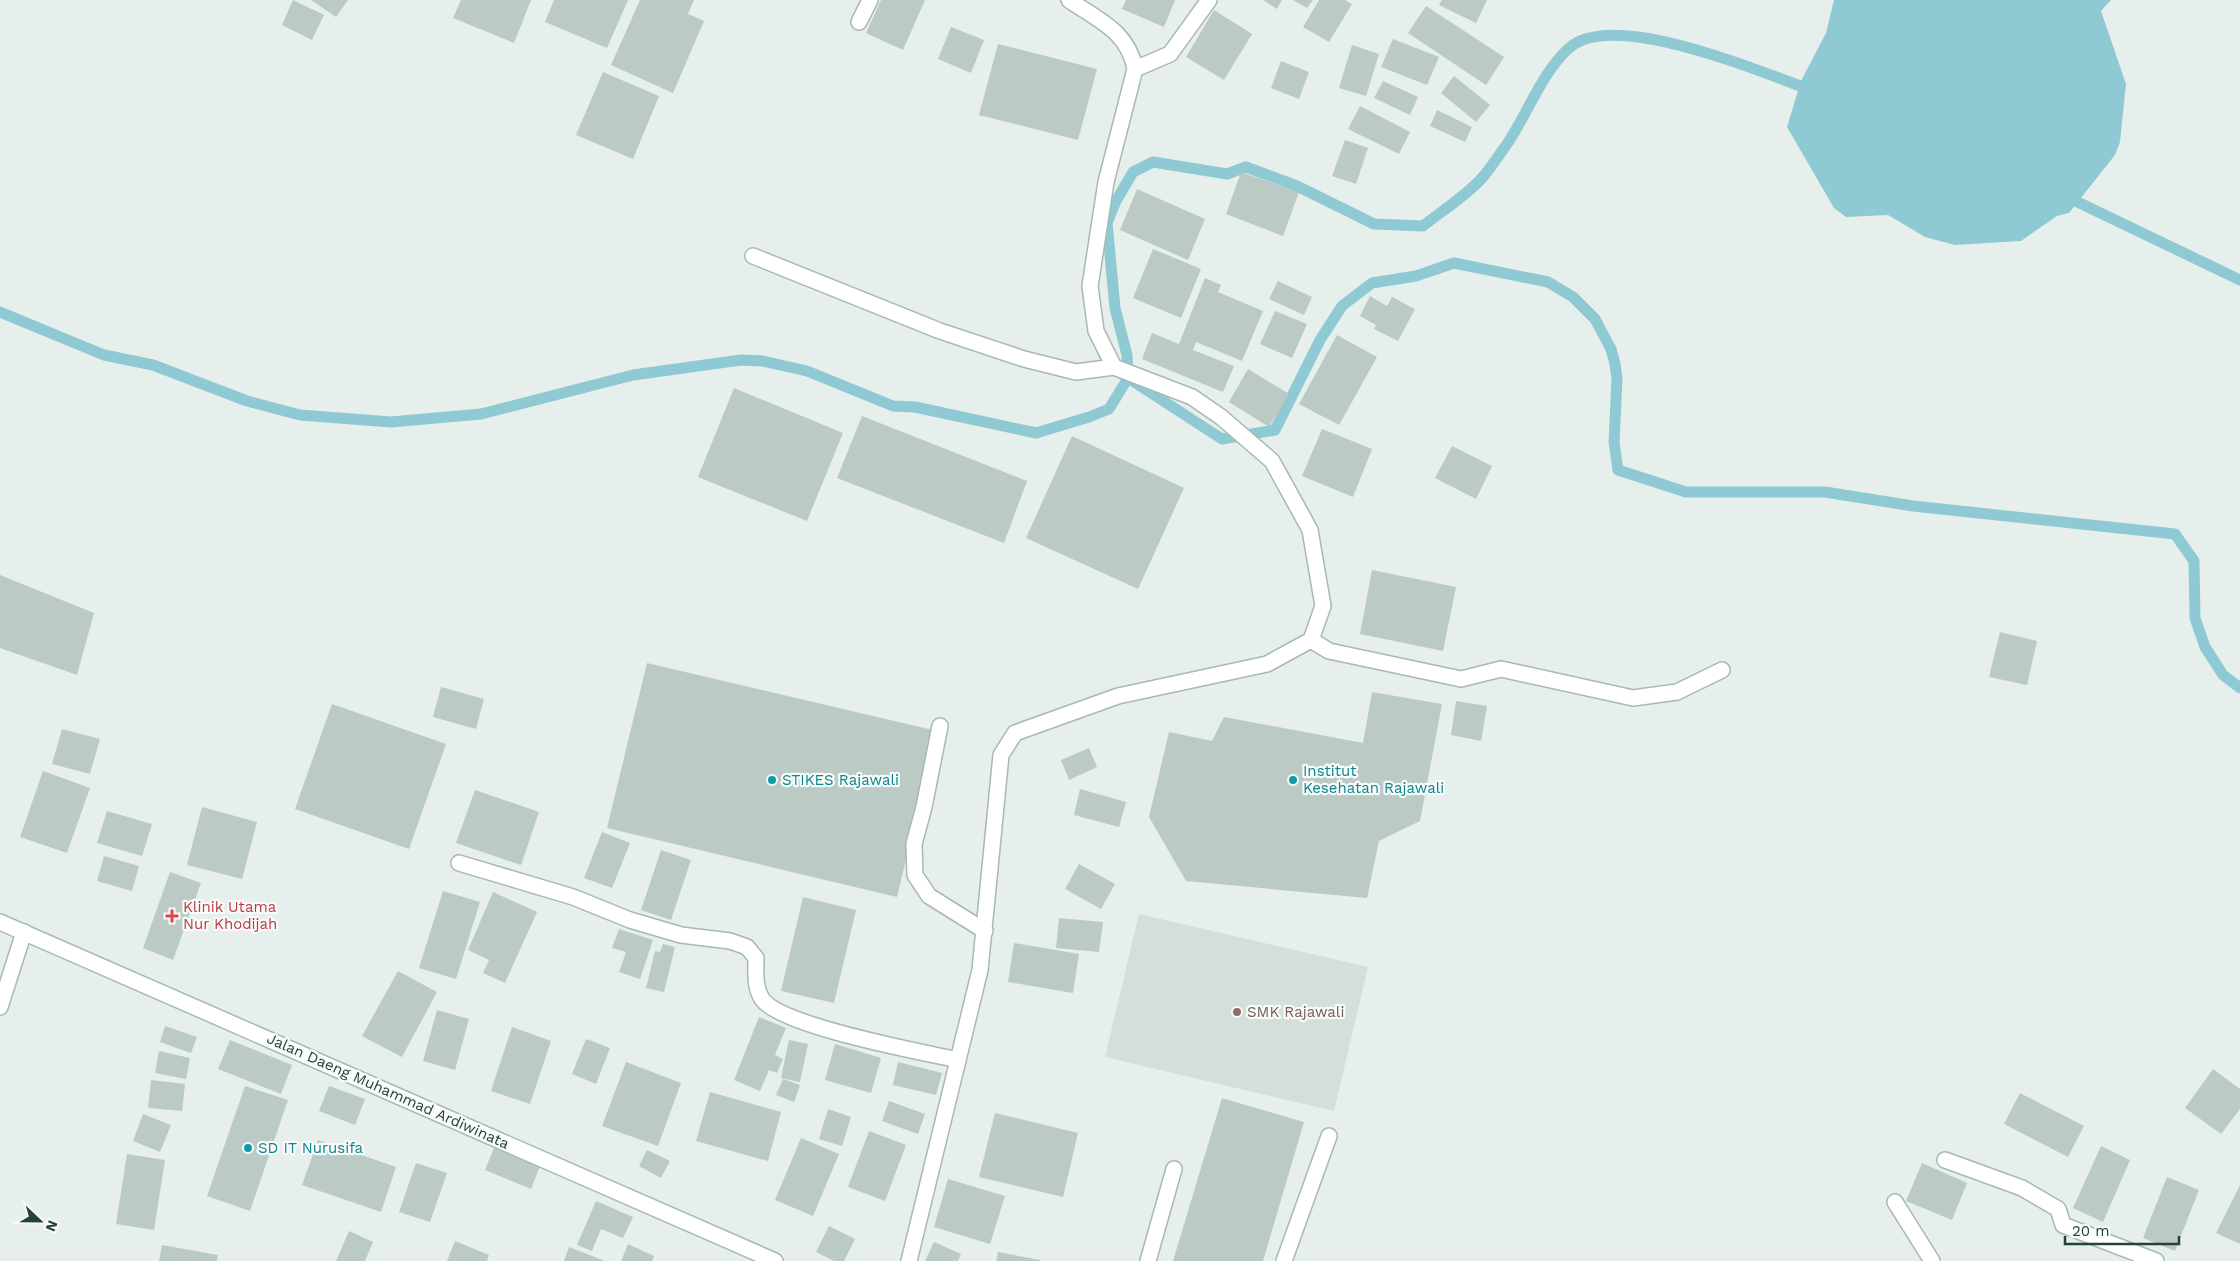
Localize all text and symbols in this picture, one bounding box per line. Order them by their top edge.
place label: Institut Kesehatan Rajawali [1303,762,1444,797]
place label: STIKES Rajawali [782,771,899,789]
marker: STIKES Rajawali [766,774,778,786]
marker: Institut Kesehatan Rajawali [1287,774,1299,786]
place label: Klinik Utama Nur Khodijah [183,898,277,933]
marker: Klinik Utama Nur Khodijah [165,909,179,923]
place label: SMK Rajawali [1247,1003,1344,1021]
marker: SMK Rajawali [1231,1006,1243,1018]
street label: Jalan Daeng Muhammad Ardiwinata [264,1029,512,1153]
place label: SD IT Nurusifa [258,1139,364,1157]
marker: SD IT Nurusifa [242,1142,254,1154]
north arrow [15,1196,65,1246]
scale bar [2065,1214,2179,1246]
text: N [43,1218,61,1234]
text: 20 m [2072,1222,2110,1240]

